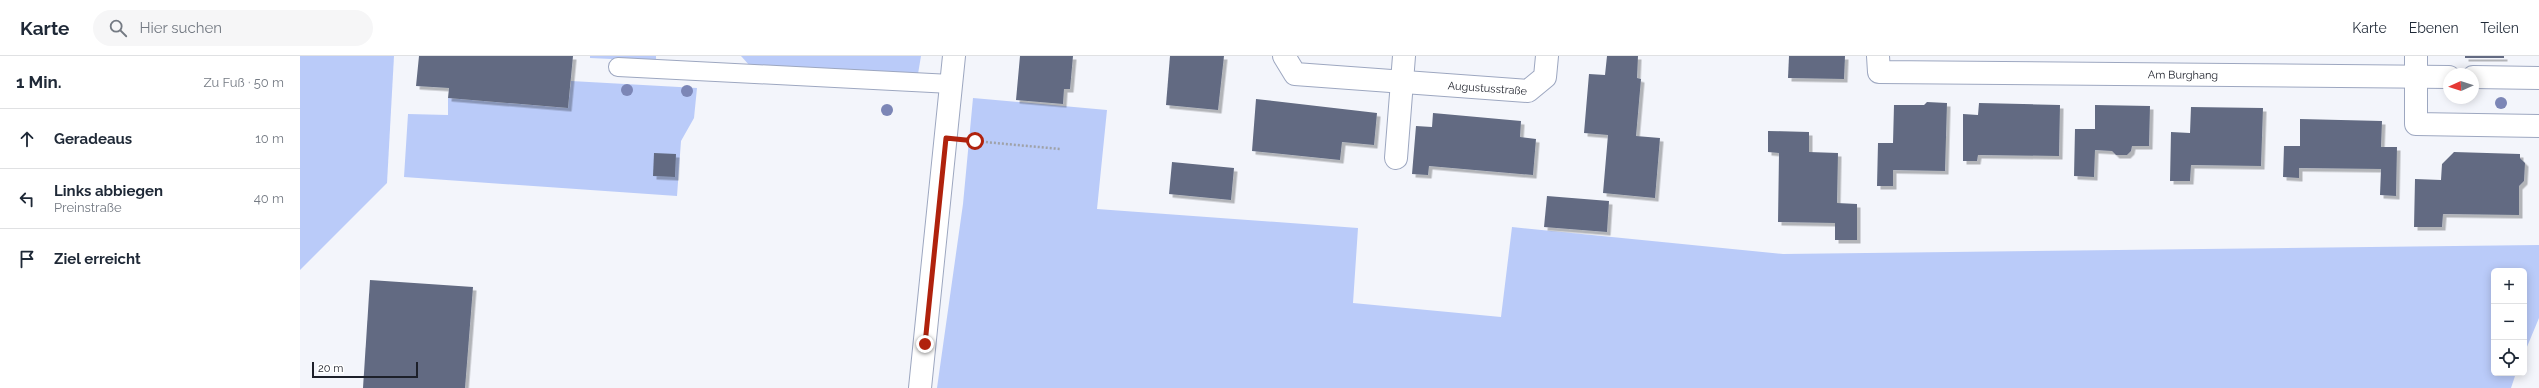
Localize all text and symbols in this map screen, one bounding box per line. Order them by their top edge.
search box [93,10,373,46]
text: Karte [20,17,69,39]
icon: search [107,17,129,39]
text: Hier suchen [139,19,222,37]
text: Karte [2352,20,2387,36]
text: Ebenen [2409,20,2459,36]
text: Teilen [2481,20,2519,36]
street label: Am Burghang [2148,68,2218,81]
north arrow [2443,68,2479,104]
text: 1 Min. [16,72,62,92]
text: Zu Fuß · 50 m [203,75,284,90]
street label: Augustusstraße [1447,79,1528,97]
icon: ahead [16,128,38,150]
text: Geradeaus [54,130,132,148]
text: 10 m [255,131,284,146]
route start [966,132,984,150]
text: Links abbiegen [54,182,163,200]
icon: left [16,188,38,210]
text: 40 m [254,191,284,206]
text: Preinstraße [54,200,122,215]
icon: arrive [16,248,38,270]
text: Ziel erreicht [54,250,141,268]
map controls [2491,268,2527,376]
button: + [2491,268,2527,304]
button: − [2491,304,2527,340]
route end [916,335,934,353]
button: locate [2491,340,2527,376]
scale bar [312,360,418,379]
text: 20 m [318,362,343,375]

